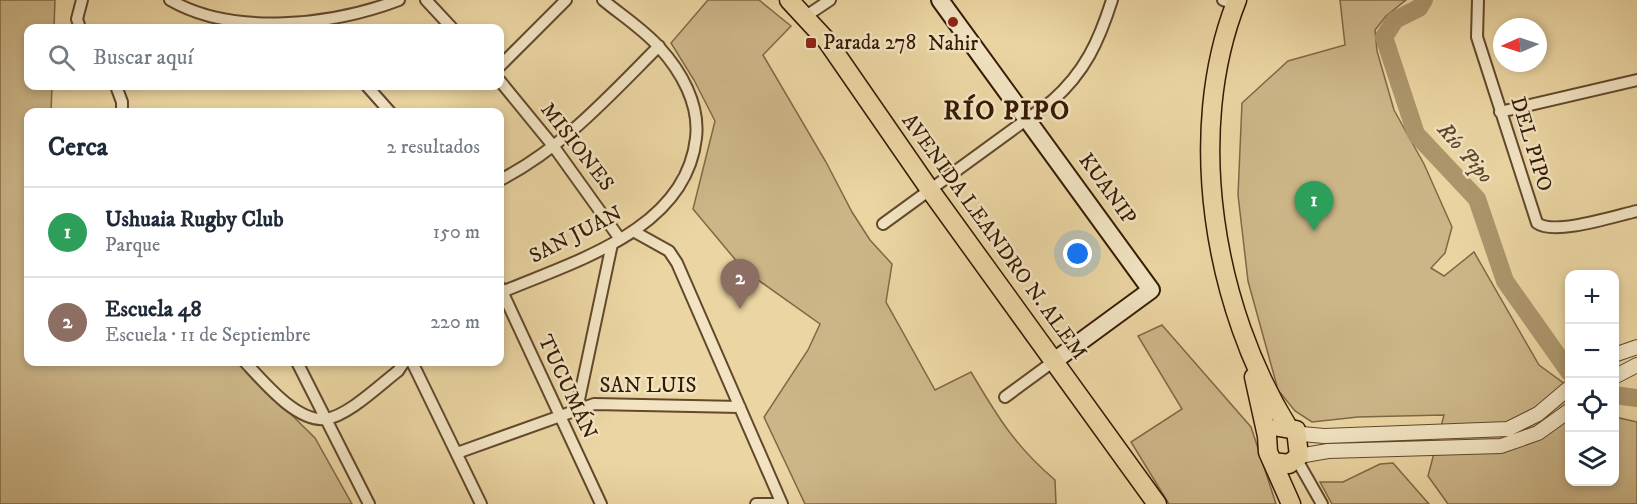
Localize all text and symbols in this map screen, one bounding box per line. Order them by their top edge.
marker: Nahir [946,15,960,29]
north arrow [1493,18,1547,72]
search box [24,24,504,90]
place label: Parada 278 [823,30,916,56]
place label: Nahir [928,31,978,57]
marker: Parada 278 [804,36,818,50]
icon: search [45,41,78,74]
text: Buscar aquí [93,44,193,71]
street label: DEL PIPO [1504,93,1558,195]
district label: RÍO PIPO [943,94,1071,128]
street label: MISIONES [534,98,620,196]
street label: AVENIDA LEANDRO N. ALEM [896,109,1092,365]
water label: Río Pipo [1431,116,1499,189]
text: Cerca [48,131,108,164]
text: 2 resultados [387,135,480,160]
street label: KUANIP [1072,148,1142,230]
pin: 1 [1294,182,1334,231]
street label: SAN JUAN [525,201,627,269]
text: Ushuaia Rugby Club [105,206,283,233]
text: 1 [64,220,71,245]
text: 150 m [433,220,480,245]
text: Parque [105,233,160,258]
your location [1063,239,1092,268]
pin: 2 [720,260,760,309]
map controls [1565,270,1619,486]
button: + [1565,270,1619,324]
text: Escuela 48 [105,296,201,323]
text: 2 [63,310,72,335]
text: 220 m [430,310,480,335]
text: Escuela · 11 de Septiembre [105,323,310,348]
button: − [1565,324,1619,378]
street label: TUCUMÁN [532,330,604,443]
street label: SAN LUIS [600,373,696,399]
button: locate [1565,378,1619,432]
button: layers [1565,432,1619,486]

